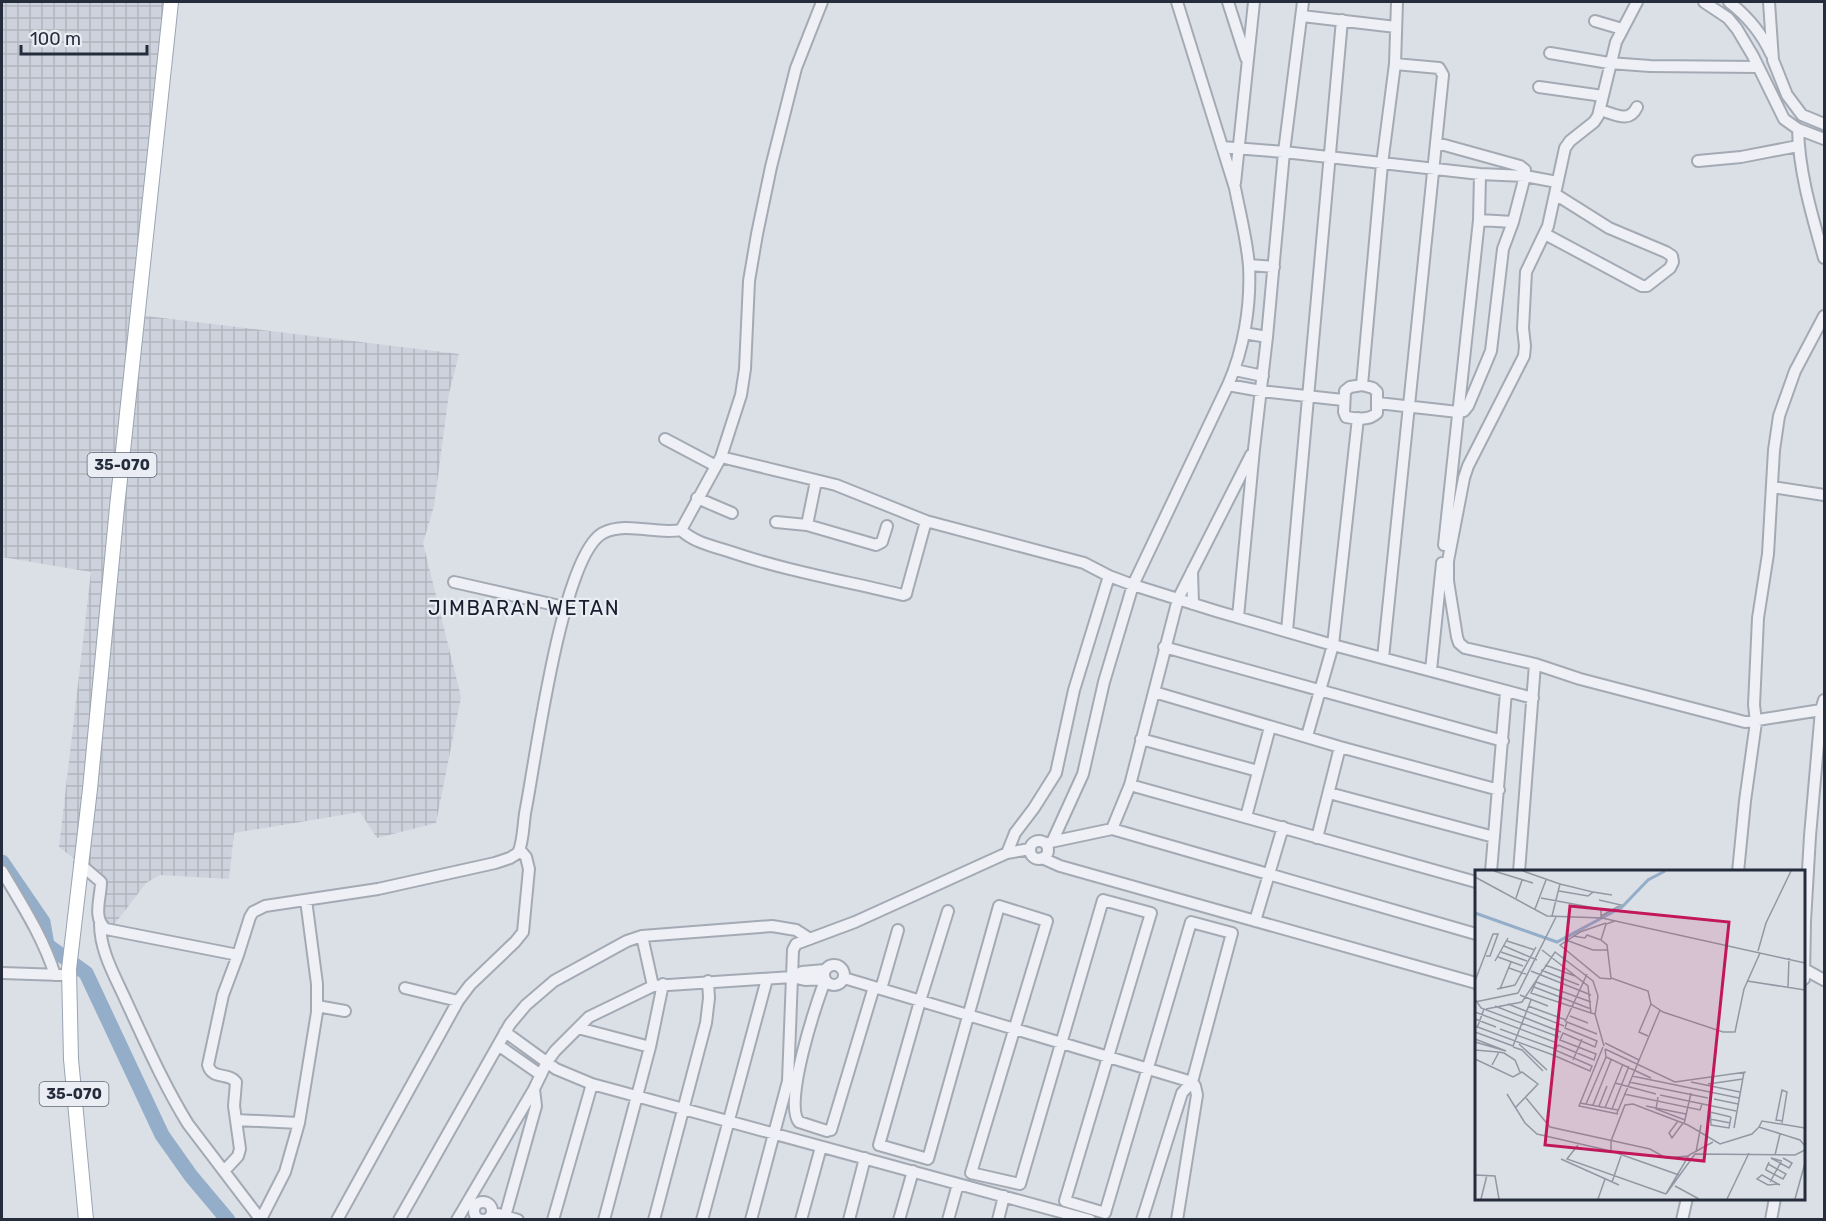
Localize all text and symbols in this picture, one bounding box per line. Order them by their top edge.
scale bar [21,18,147,56]
text: 100 m [30,28,81,50]
road number: 35-070 [88,453,156,477]
district label: JIMBARAN WETAN [428,596,620,620]
inset map [1475,870,1805,1200]
road number: 35-070 [40,1082,109,1106]

